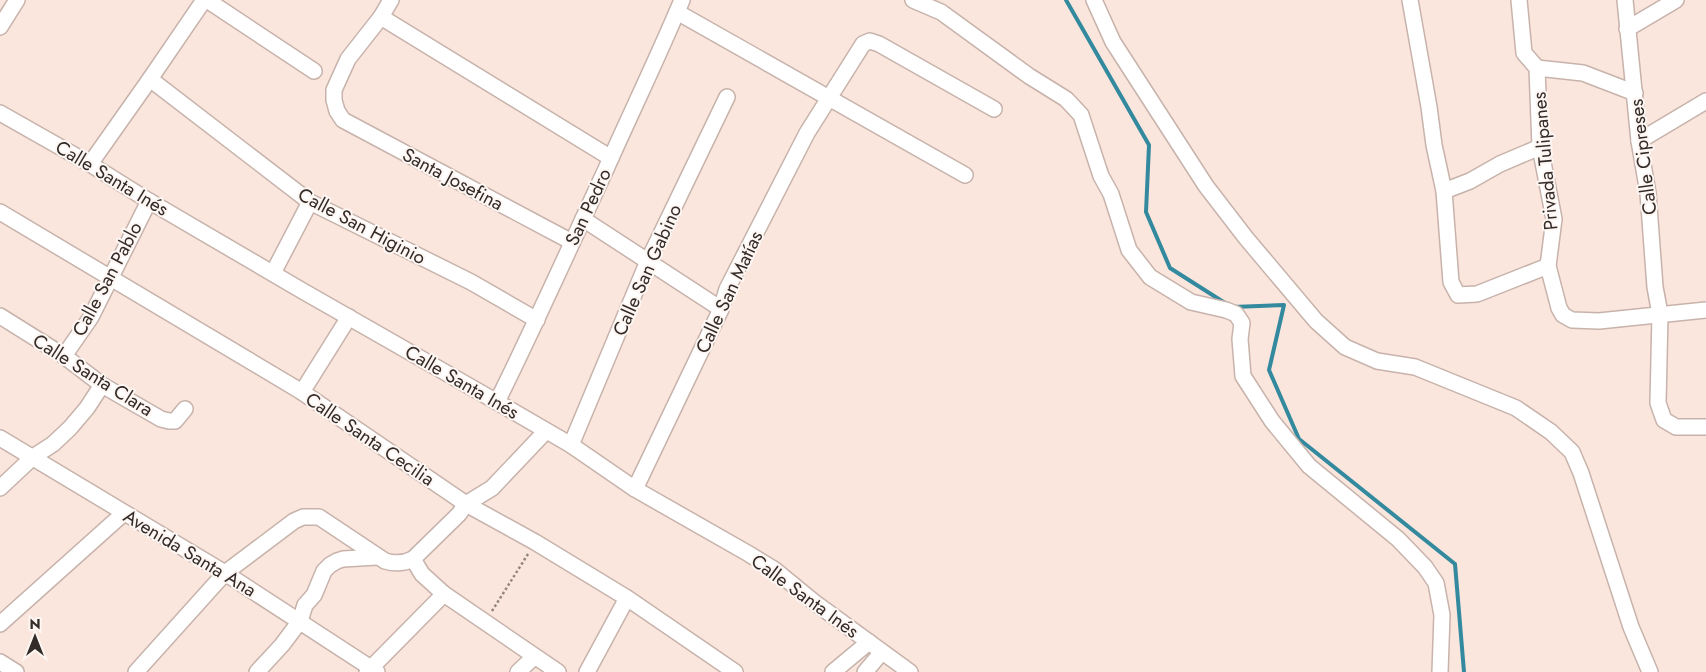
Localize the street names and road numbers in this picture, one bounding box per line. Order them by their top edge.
street label: Privada Tulipanes [1525,90,1564,231]
street label: Calle Cipreses [1622,97,1663,216]
street label: Calle Santa Inés [50,134,174,223]
street label: Santa Josefina [398,141,508,217]
street label: San Pedro [558,164,618,250]
street label: Calle San Higinio [293,181,431,271]
street label: Calle San Gabino [606,200,688,340]
street label: Calle San Pablo [65,217,149,341]
street label: Calle San Matías [689,226,769,358]
street label: Calle Santa Clara [28,327,158,423]
street label: Calle Santa Inés [400,338,524,426]
street label: Calle Santa Cecilia [300,386,440,492]
street label: Avenida Santa Ana [118,503,262,603]
street label: Calle Santa Inés [746,548,865,645]

